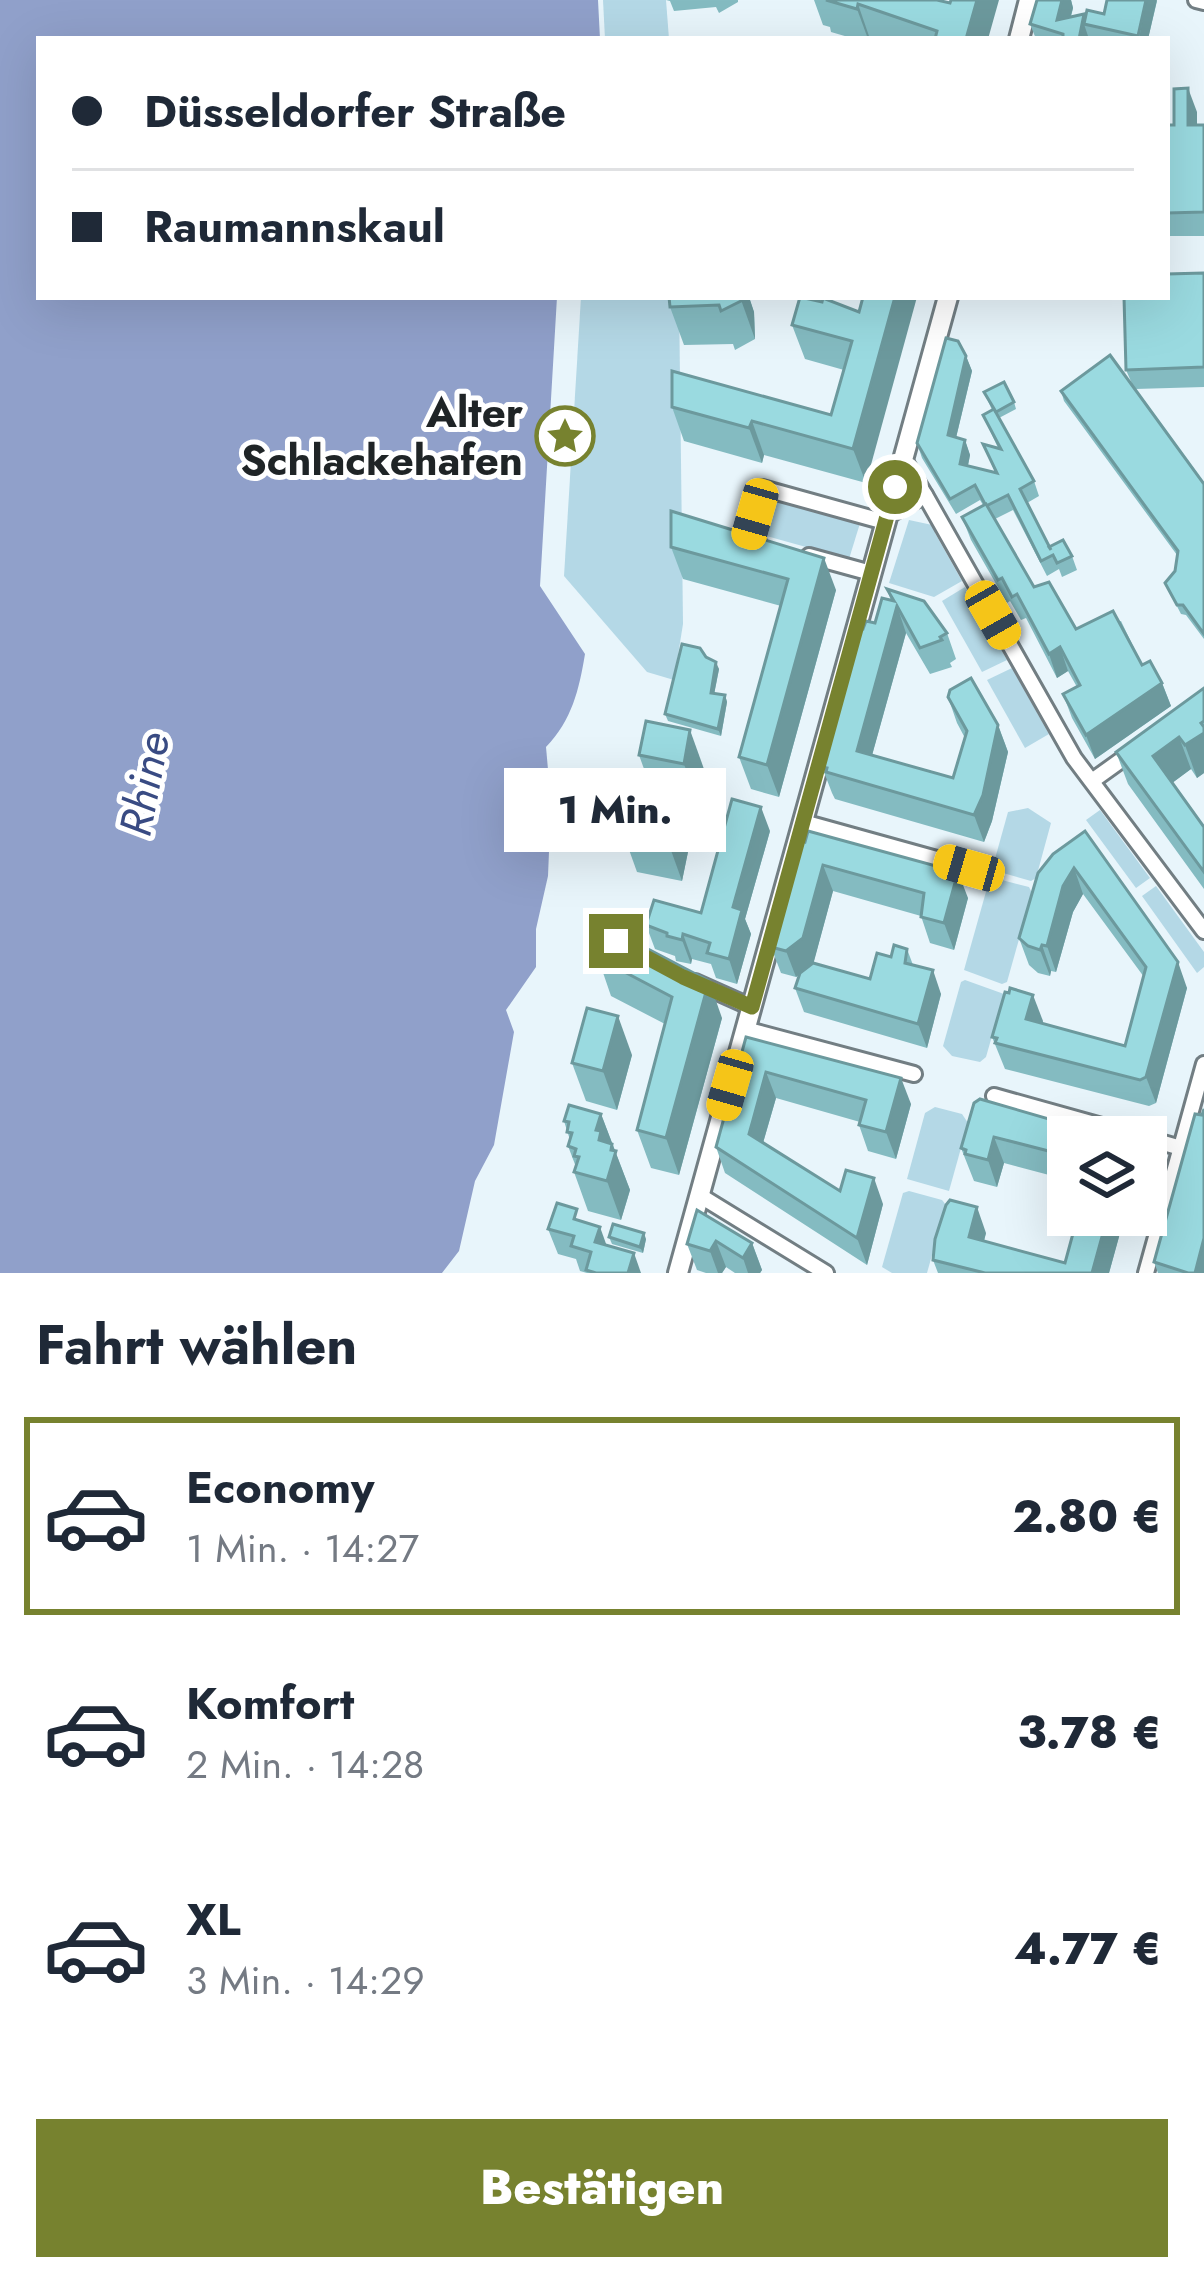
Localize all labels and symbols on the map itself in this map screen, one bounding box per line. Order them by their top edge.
place label: Alter Schlackehafen [241,382,524,491]
place icon: Alter Schlackehafen [534,405,596,467]
route start [868,460,922,514]
car [728,474,782,554]
car [959,575,1027,655]
water label: Rhine [103,726,186,841]
callout: 1 Min. [505,767,727,851]
car [929,841,1009,895]
route end [589,914,643,968]
car [703,1045,757,1125]

